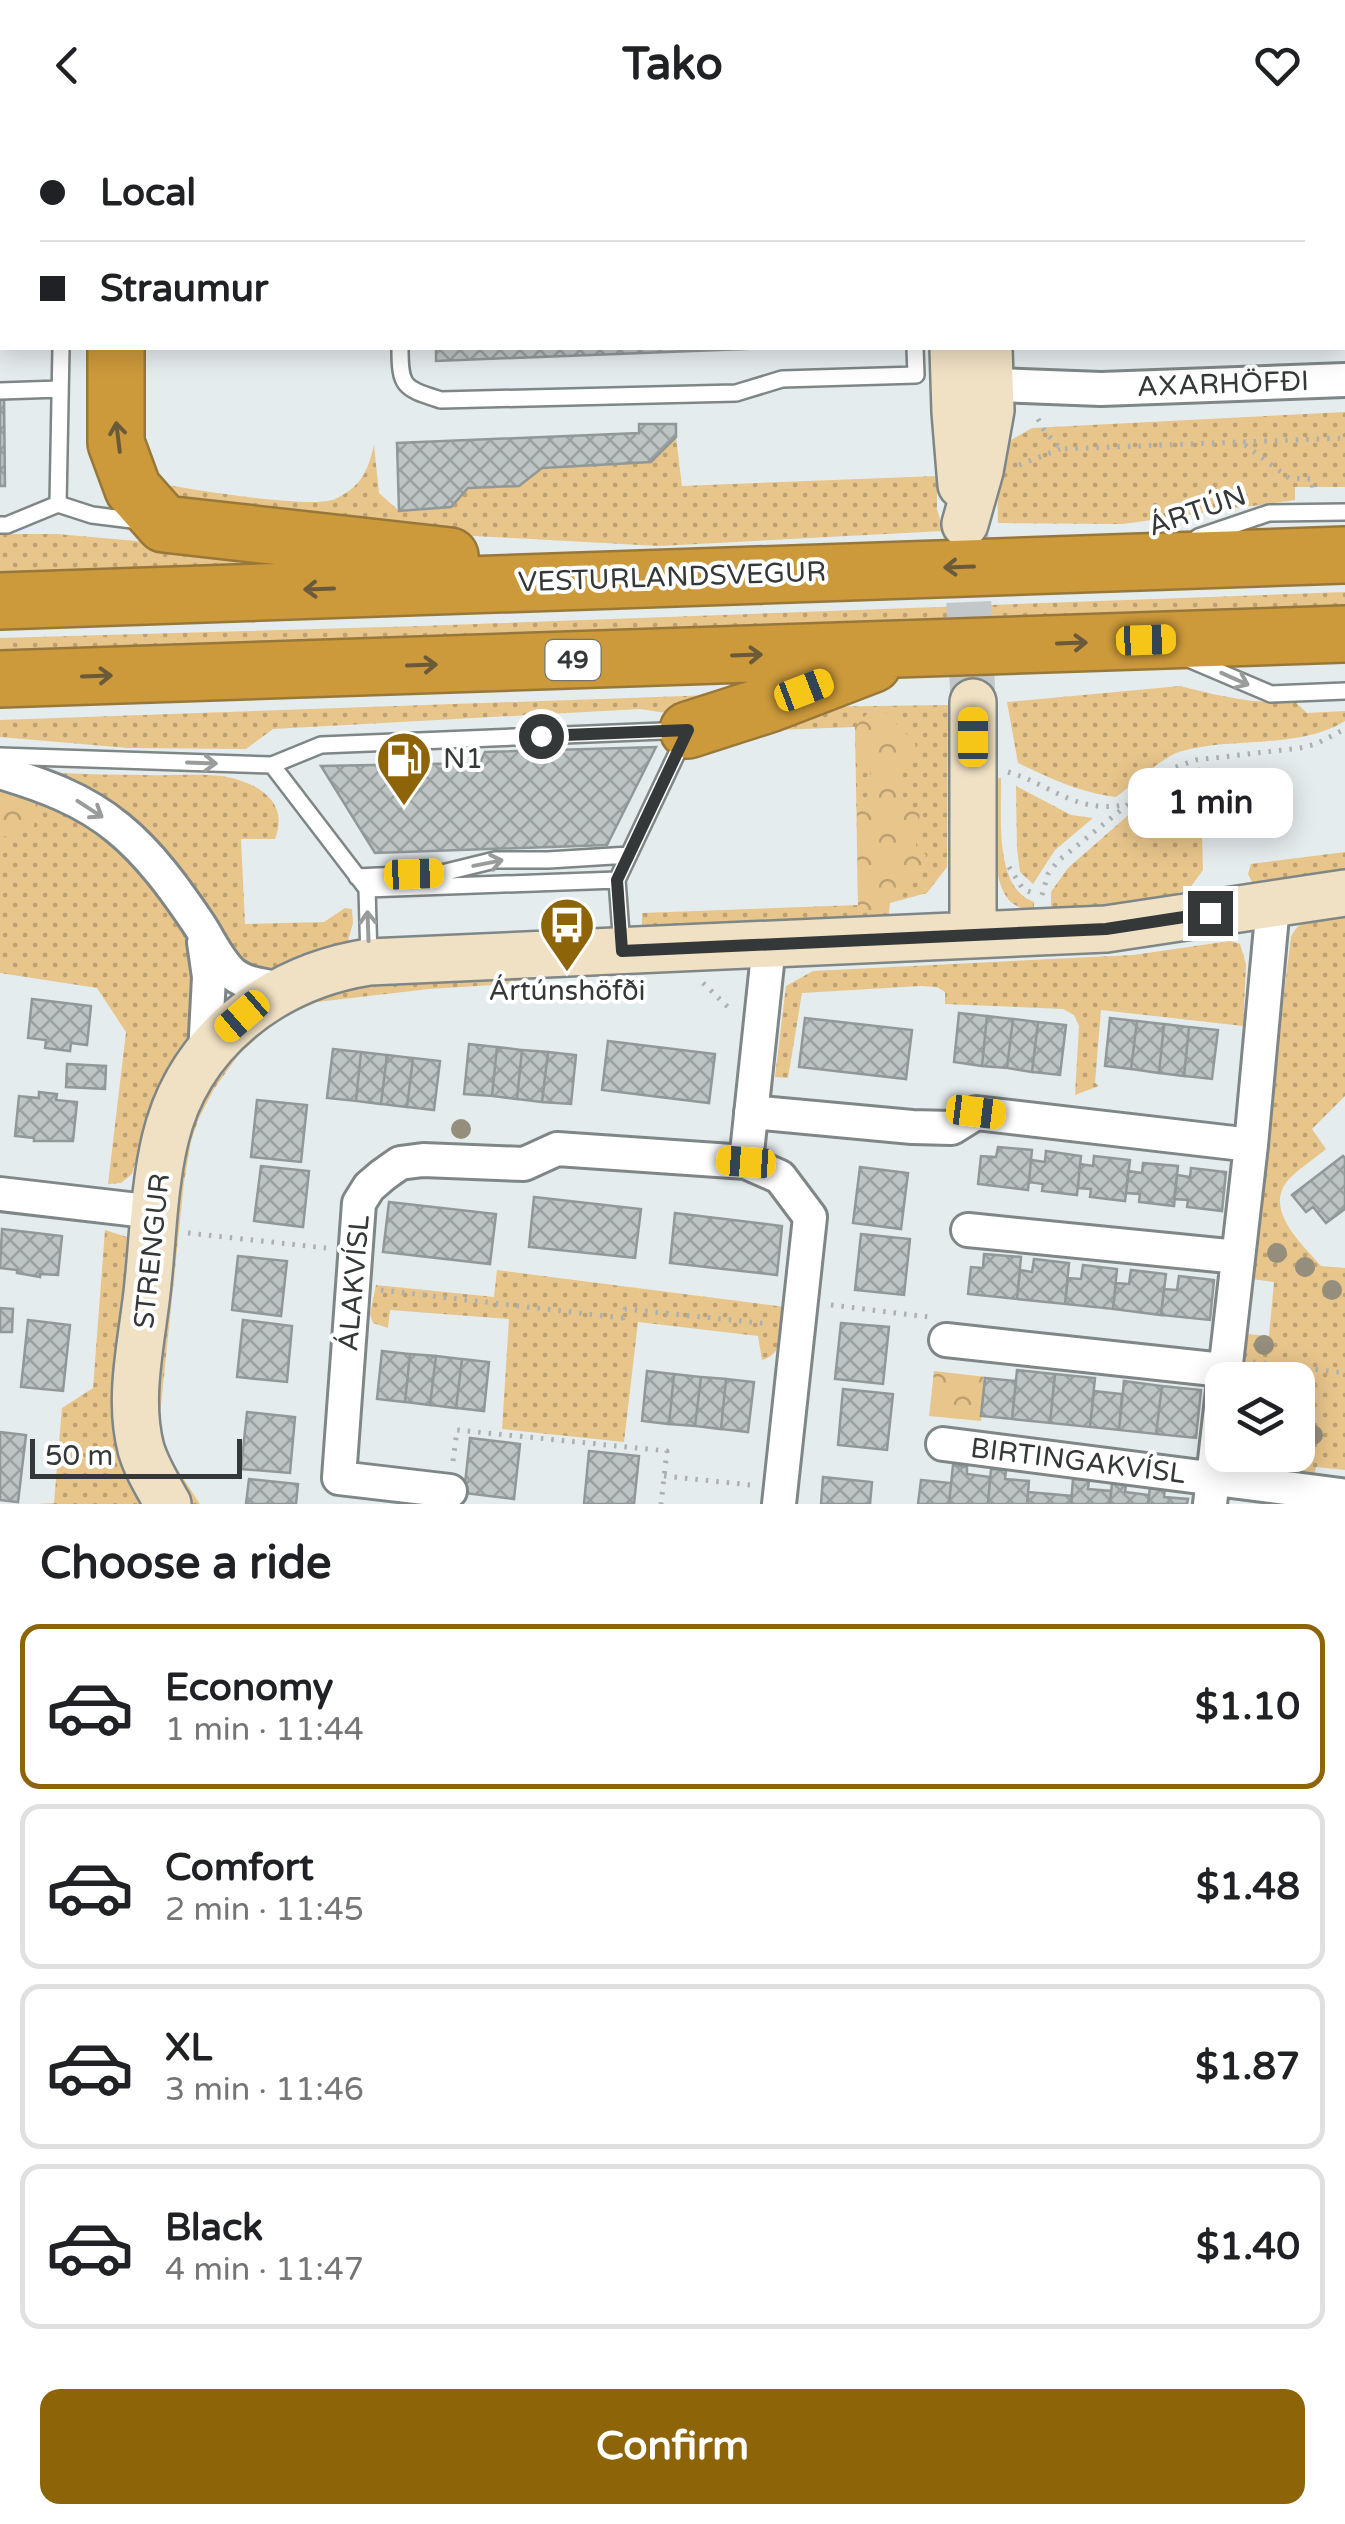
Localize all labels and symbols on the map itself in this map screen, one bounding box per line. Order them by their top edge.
street label: AXARHÖFÐI [1136,364,1310,404]
one-way arrow [108,421,127,454]
street label: ÁRTÚN [1143,478,1251,544]
street label: VESTURLANDSVEGUR [517,555,827,599]
one-way arrow [943,558,975,577]
one-way arrow [303,580,335,599]
car [1115,624,1177,656]
one-way arrow [1055,633,1087,652]
road number: 49 [546,640,600,680]
one-way arrow [731,645,763,664]
one-way arrow [406,656,438,675]
car [771,665,837,715]
one-way arrow [81,666,113,685]
one-way arrow [1219,671,1250,689]
car [958,707,988,767]
route start [519,714,564,759]
fuel station icon: N1 [374,729,434,808]
place label: N1 [443,742,483,776]
one-way arrow [186,753,218,772]
callout: 1 min [1128,768,1292,838]
one-way arrow [75,798,103,819]
one-way arrow [471,853,504,872]
car [383,858,445,890]
route end [1188,891,1233,936]
bus stop icon: Ártúnshöfði [537,895,597,974]
one-way arrow [358,910,377,942]
place label: Ártúnshöfði [488,974,646,1008]
car [210,985,274,1047]
car [944,1093,1008,1131]
car [715,1145,777,1179]
street label: STRENGUR [127,1172,177,1330]
street label: ÁLAKVÍSL [331,1213,377,1353]
street label: BIRTINGAKVÍSL [968,1431,1188,1491]
scale bar [30,1434,242,1478]

